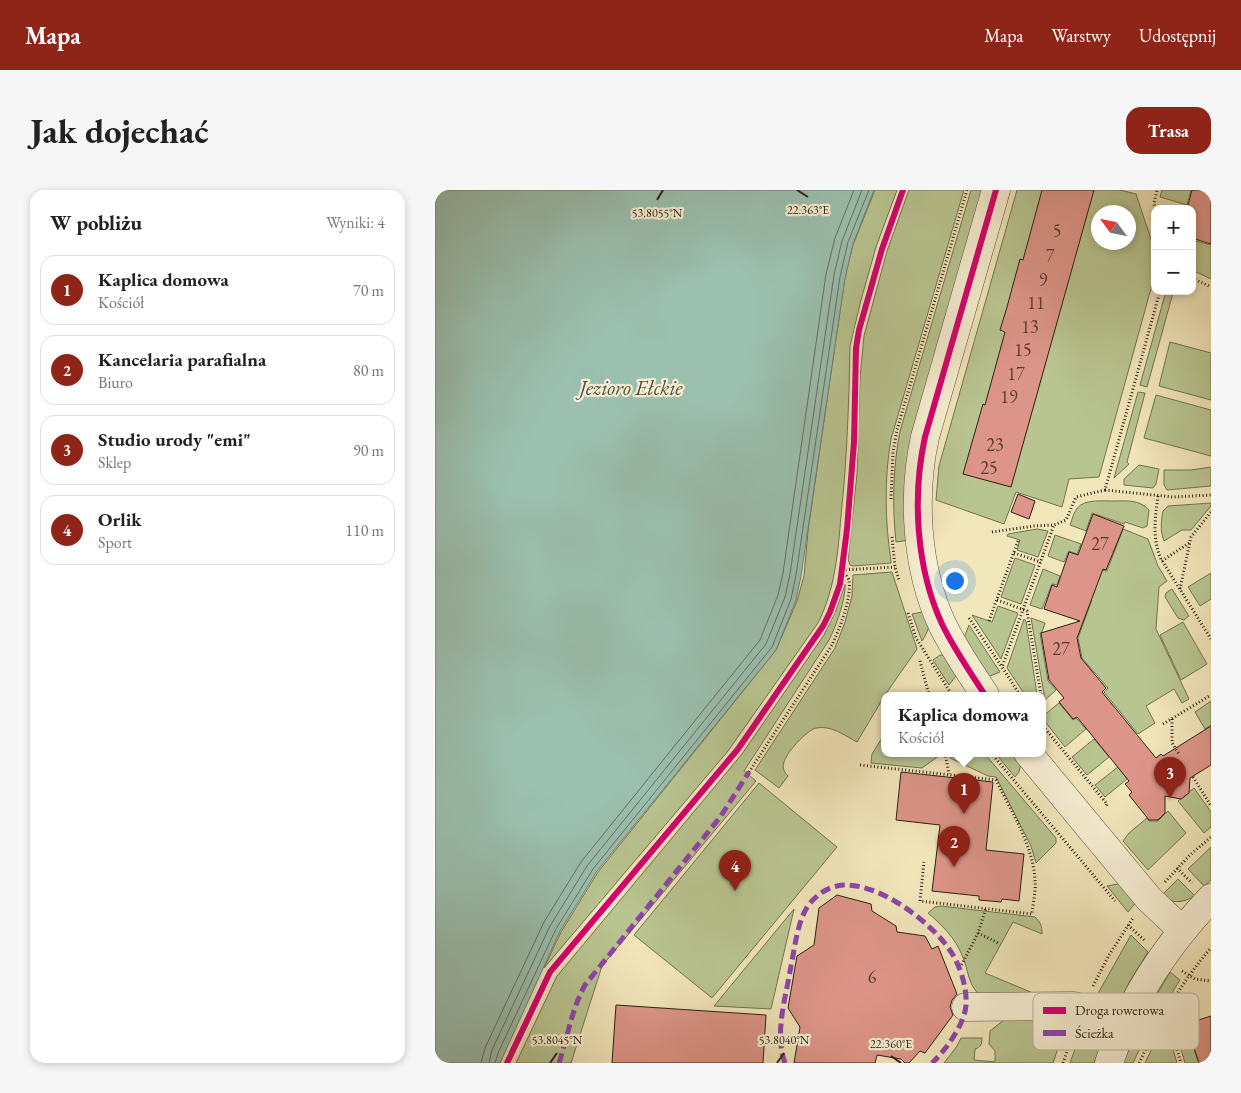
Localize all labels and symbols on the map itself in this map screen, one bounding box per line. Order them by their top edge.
text: 22.363°E [787,202,829,218]
text: 53.8055°N [632,205,683,221]
north arrow [1091,205,1136,250]
house number: 5 [1053,219,1061,242]
house number: 7 [1046,244,1055,267]
house number: 9 [1039,268,1048,291]
house number: 11 [1027,291,1045,314]
house number: 13 [1021,315,1039,338]
house number: 15 [1014,338,1032,361]
house number: 17 [1007,362,1025,385]
water label: Jezioro Ełckie [576,374,683,401]
house number: 19 [1000,385,1018,408]
house number: 23 [986,433,1004,456]
house number: 25 [980,456,998,479]
house number: 27 [1091,532,1109,555]
your location [942,568,968,594]
house number: 27 [1052,637,1070,660]
pin: 3 [1154,757,1186,798]
pin: 1 [948,773,980,814]
pin: 2 [938,826,970,867]
pin: 4 [719,850,751,891]
house number: 6 [868,965,877,988]
legend [1033,993,1199,1050]
text: Droga rowerowa [1075,1001,1165,1019]
text: Ścieżka [1075,1024,1114,1042]
text: 53.8045°N [532,1032,583,1048]
text: 53.8040°N [759,1032,810,1048]
text: 22.360°E [870,1036,912,1052]

